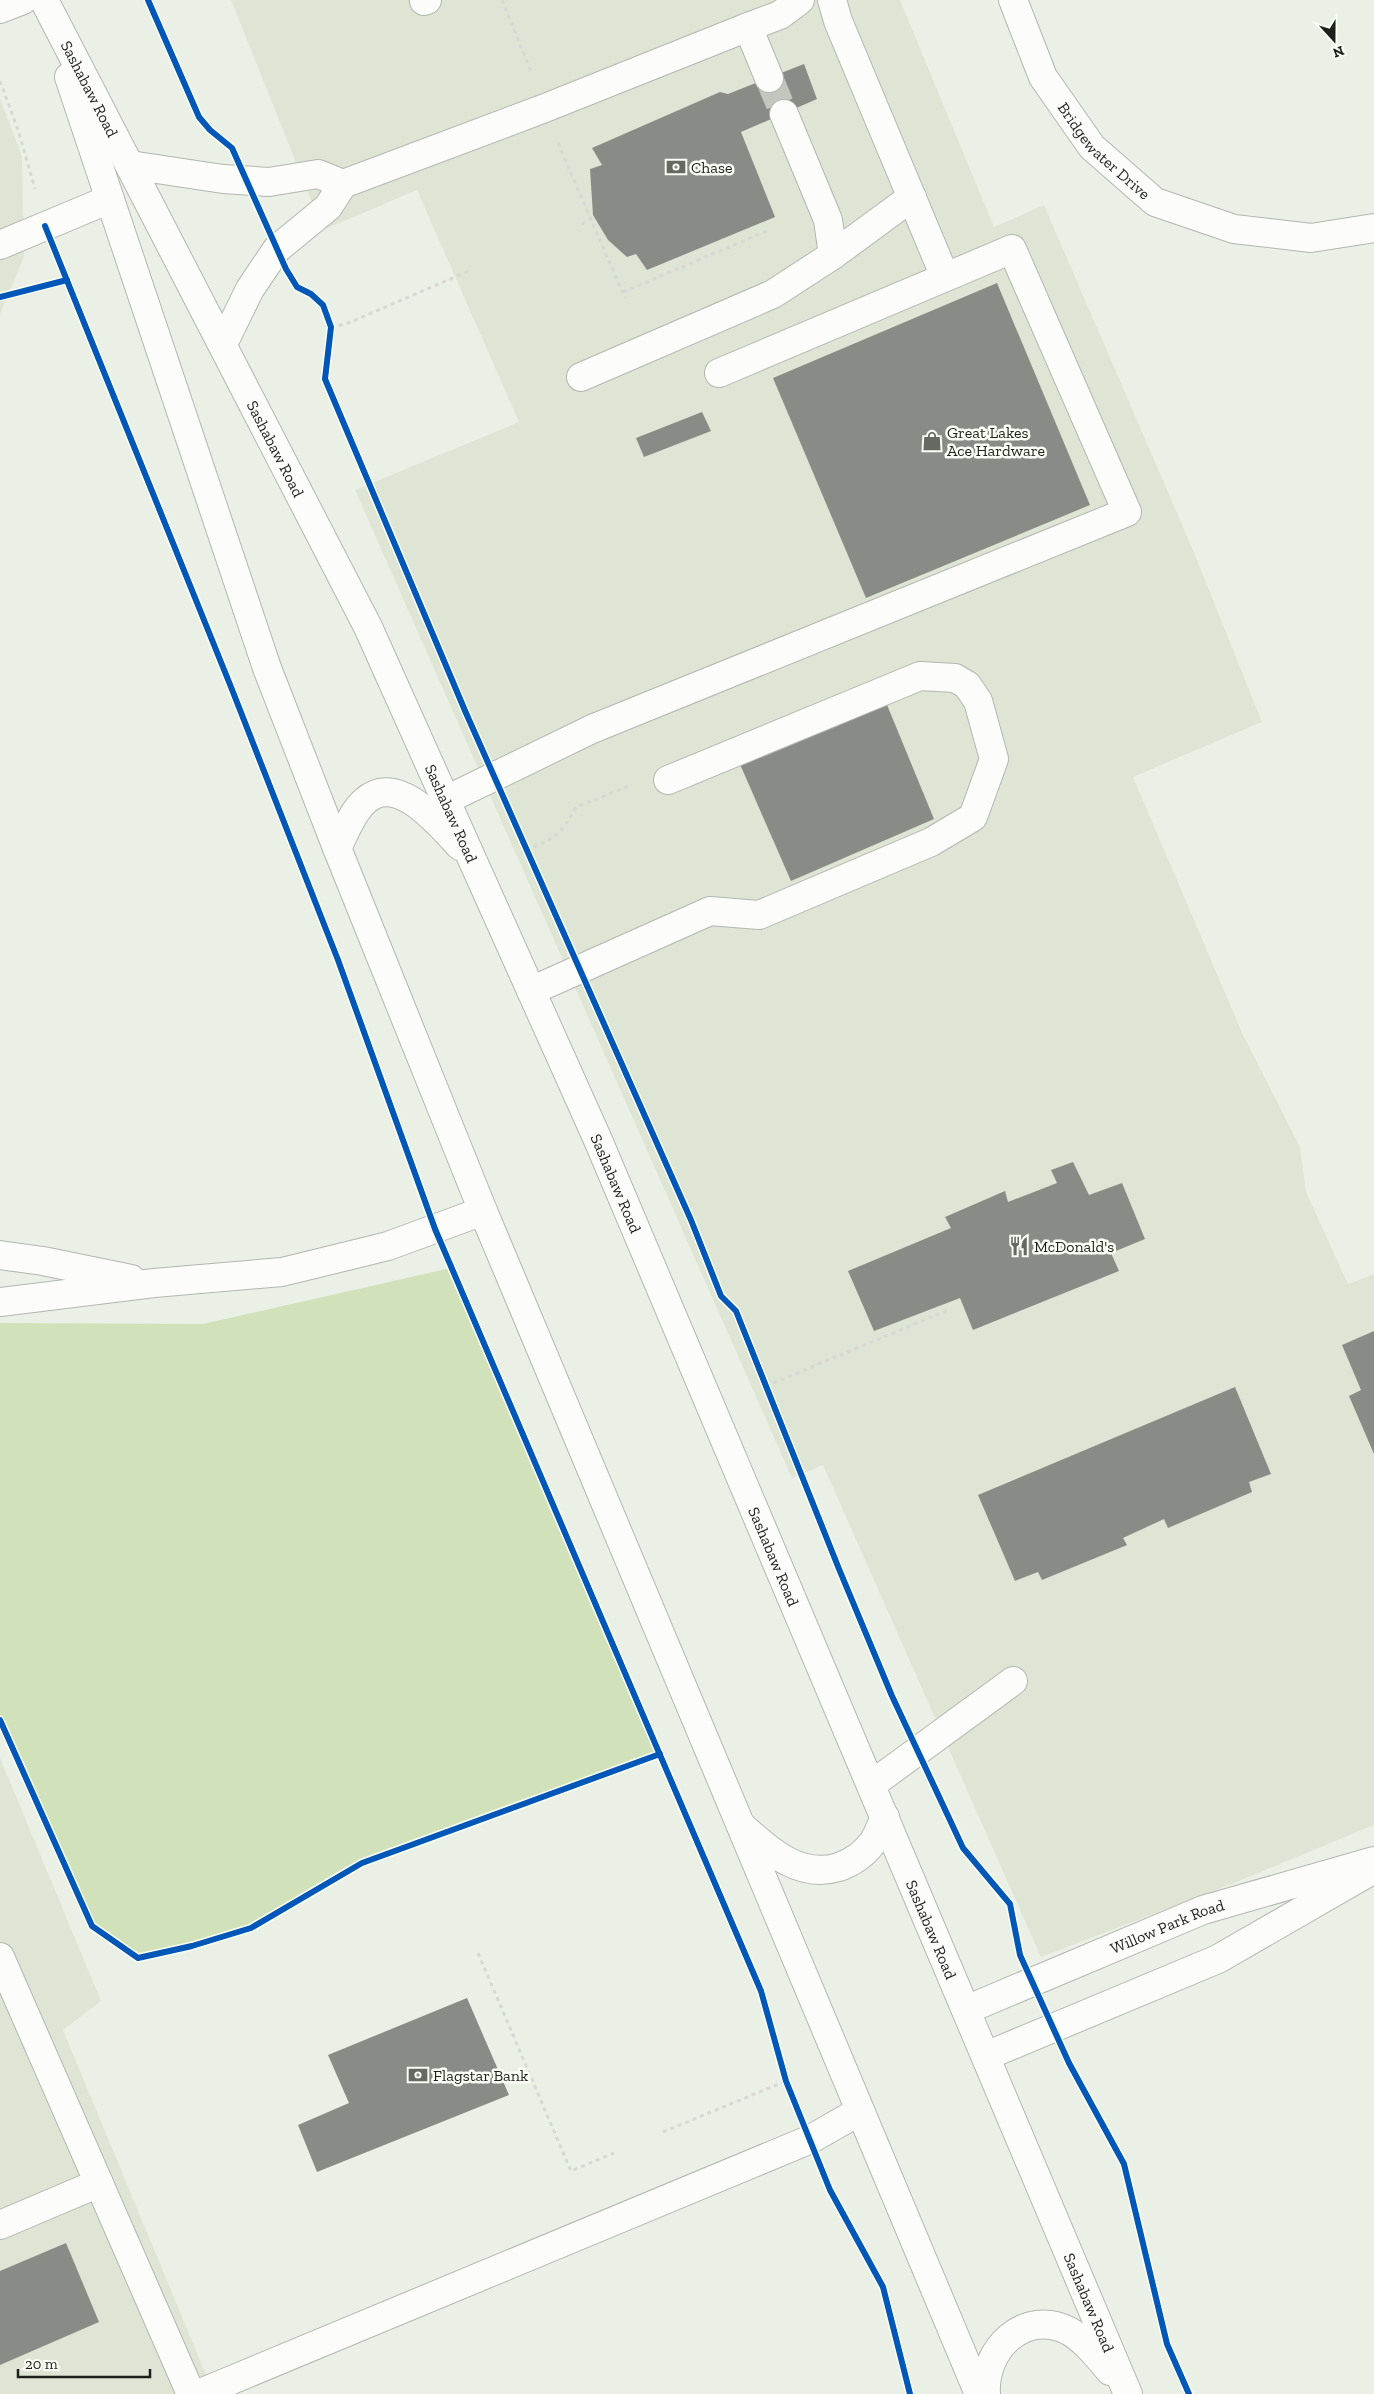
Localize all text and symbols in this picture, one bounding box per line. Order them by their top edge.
north arrow [1309,15,1359,65]
street label: Sashabaw Road [57,38,122,141]
text: N [1330,42,1346,62]
street label: Bridgewater Drive [1054,99,1154,204]
bank icon: Chase [665,156,687,178]
place label: Chase [691,158,733,177]
street label: Sashabaw Road [243,397,308,500]
place label: Great Lakes Ace Hardware [947,423,1045,460]
shop icon: Great Lakes Ace Hardware [921,430,943,452]
street label: Sashabaw Road [421,761,482,866]
street label: Sashabaw Road [586,1131,645,1236]
restaurant icon: McDonald's [1008,1235,1030,1257]
place label: McDonald's [1034,1237,1114,1256]
street label: Sashabaw Road [744,1504,803,1609]
street label: Sashabaw Road [902,1877,961,1982]
street label: Willow Park Road [1108,1895,1226,1958]
bank icon: Flagstar Bank [407,2064,429,2086]
place label: Flagstar Bank [433,2066,529,2085]
street label: Sashabaw Road [1059,2250,1118,2355]
scale bar [18,2346,150,2378]
text: 20 m [25,2355,58,2373]

